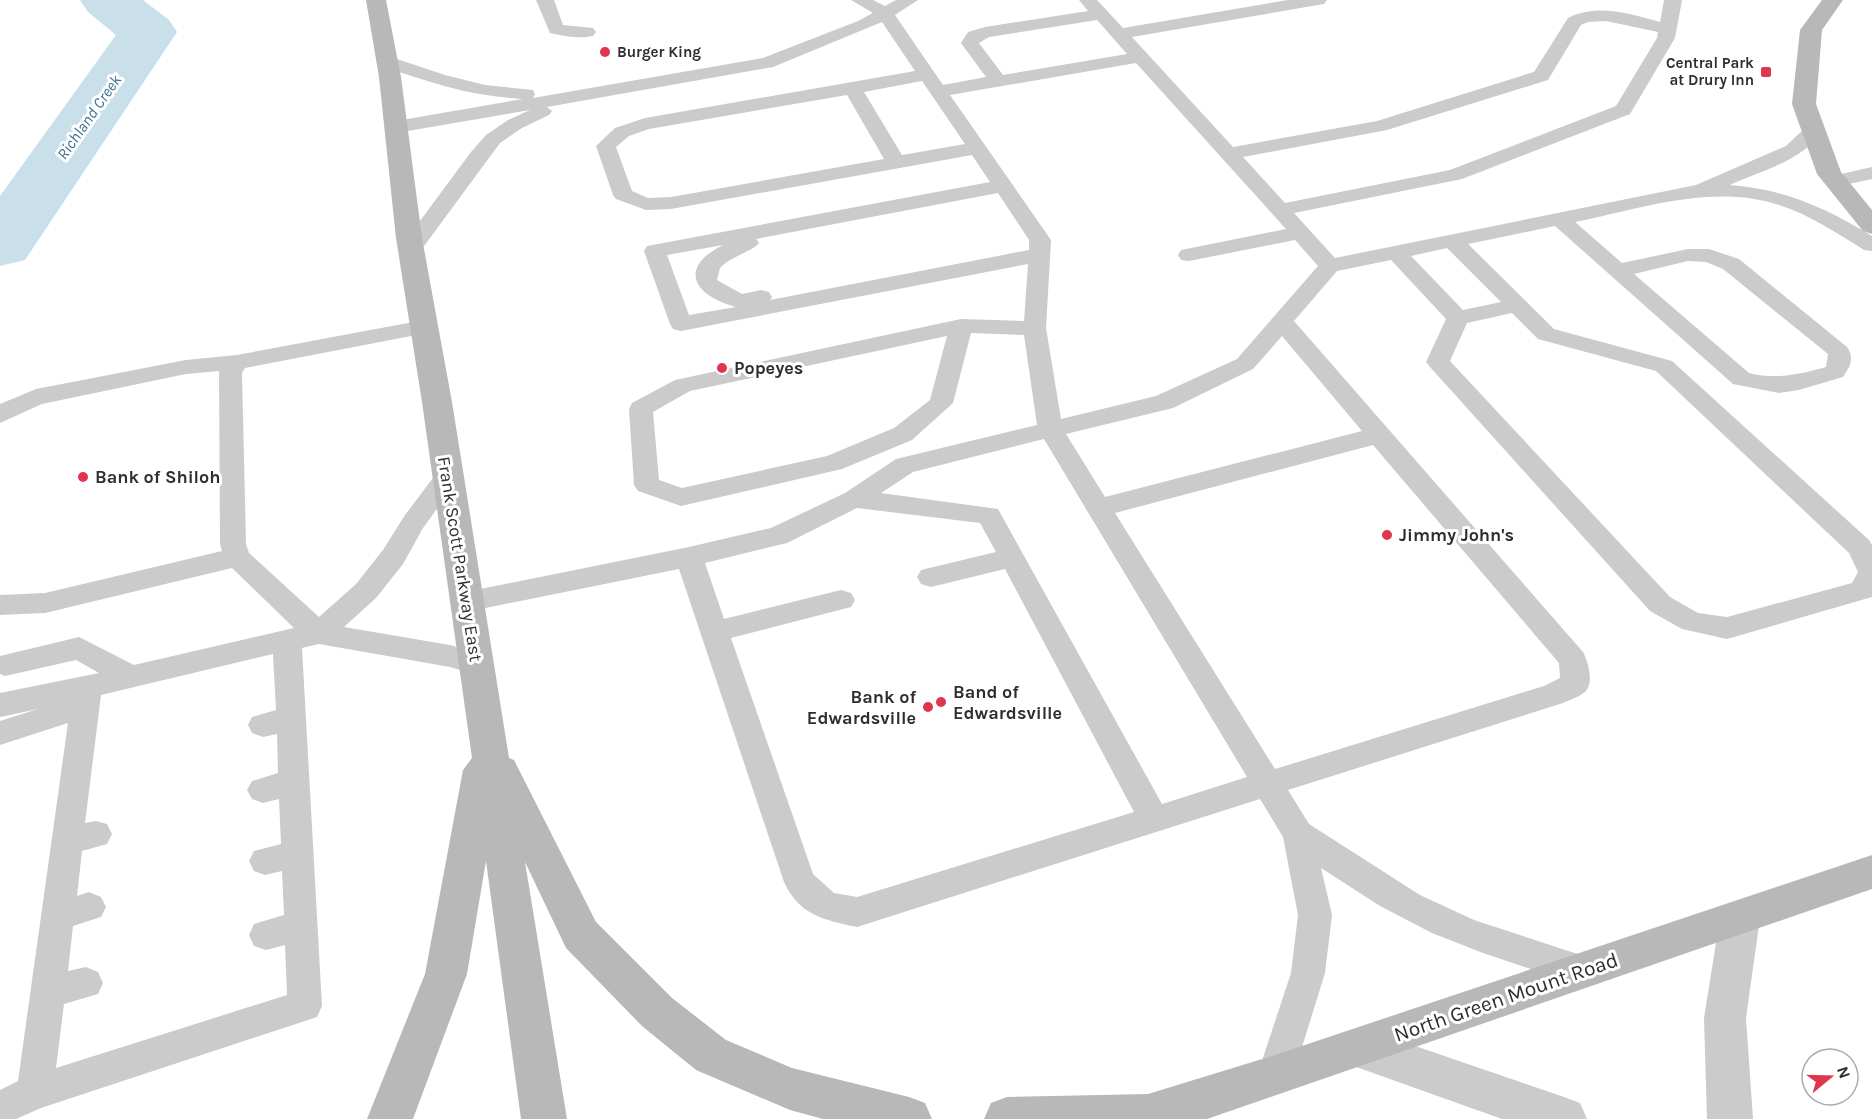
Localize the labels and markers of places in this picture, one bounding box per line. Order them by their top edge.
place label: Burger King [617,43,701,61]
marker: Burger King [598,45,612,59]
place label: Central Park at Drury Inn [1666,54,1754,89]
marker: Central Park at Drury Inn [1759,65,1773,79]
place label: Popeyes [734,357,803,379]
marker: Popeyes [715,361,729,375]
place label: Bank of Shiloh [95,466,220,488]
marker: Bank of Shiloh [76,470,90,484]
place label: Jimmy John's [1399,524,1514,546]
marker: Jimmy John's [1380,528,1394,542]
place label: Band of Edwardsville [953,681,1062,724]
place label: Bank of Edwardsville [807,686,916,729]
marker: Band of Edwardsville [934,695,948,709]
marker: Bank of Edwardsville [921,700,935,714]

